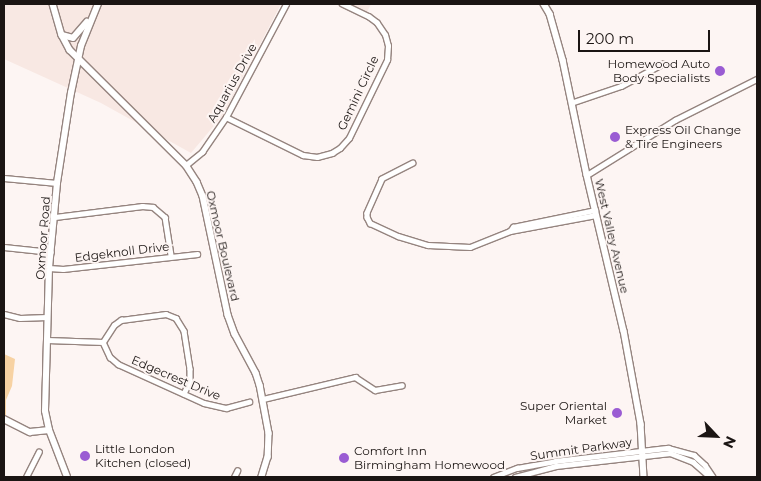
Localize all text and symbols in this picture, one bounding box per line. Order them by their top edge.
scale bar [581,20,714,52]
text: 200 m [586,29,634,48]
street label: Aquarius Drive [204,41,260,125]
street label: Gemini Circle [334,53,382,133]
place label: Homewood Auto Body Specialists [607,57,710,85]
marker: Homewood Auto Body Specialists [714,65,726,77]
place label: Express Oil Change & Tire Engineers [625,123,741,151]
marker: Express Oil Change & Tire Engineers [609,131,621,143]
street label: West Valley Avenue [592,177,632,295]
street label: Oxmoor Boulevard [203,189,243,303]
street label: Oxmoor Road [33,196,53,280]
street label: Edgeknoll Drive [74,239,170,265]
street label: Edgecrest Drive [129,353,223,403]
place label: Super Oriental Market [520,399,607,427]
marker: Super Oriental Market [611,407,623,419]
north arrow [691,411,741,461]
text: N [719,433,740,451]
street label: Summit Parkway [529,435,633,463]
place label: Little London Kitchen (closed) [95,442,191,470]
place label: Comfort Inn Birmingham Homewood [354,444,505,472]
marker: Little London Kitchen (closed) [79,450,91,462]
marker: Comfort Inn Birmingham Homewood [338,452,350,464]

